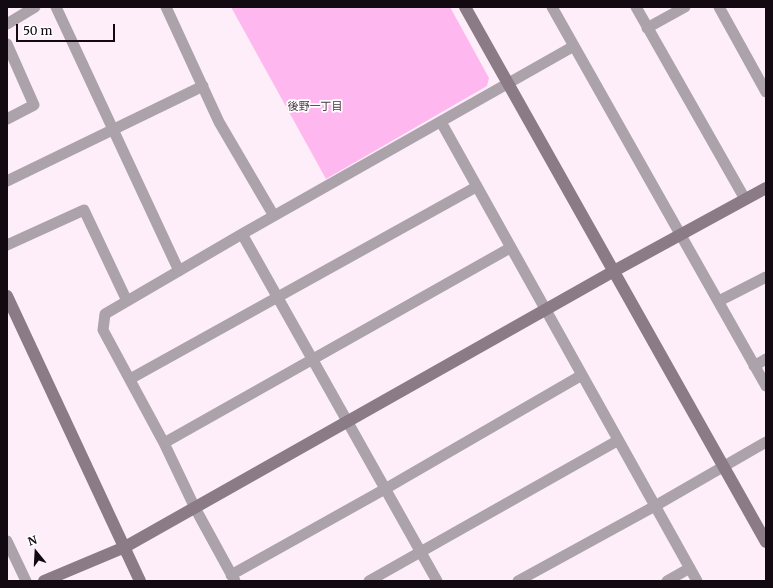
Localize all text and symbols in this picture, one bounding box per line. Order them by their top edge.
scale bar [18,16,117,42]
text: 50 m [23,23,52,38]
district label: 後野一丁目 [288,100,342,114]
north arrow [16,532,56,572]
text: N [26,533,39,549]

